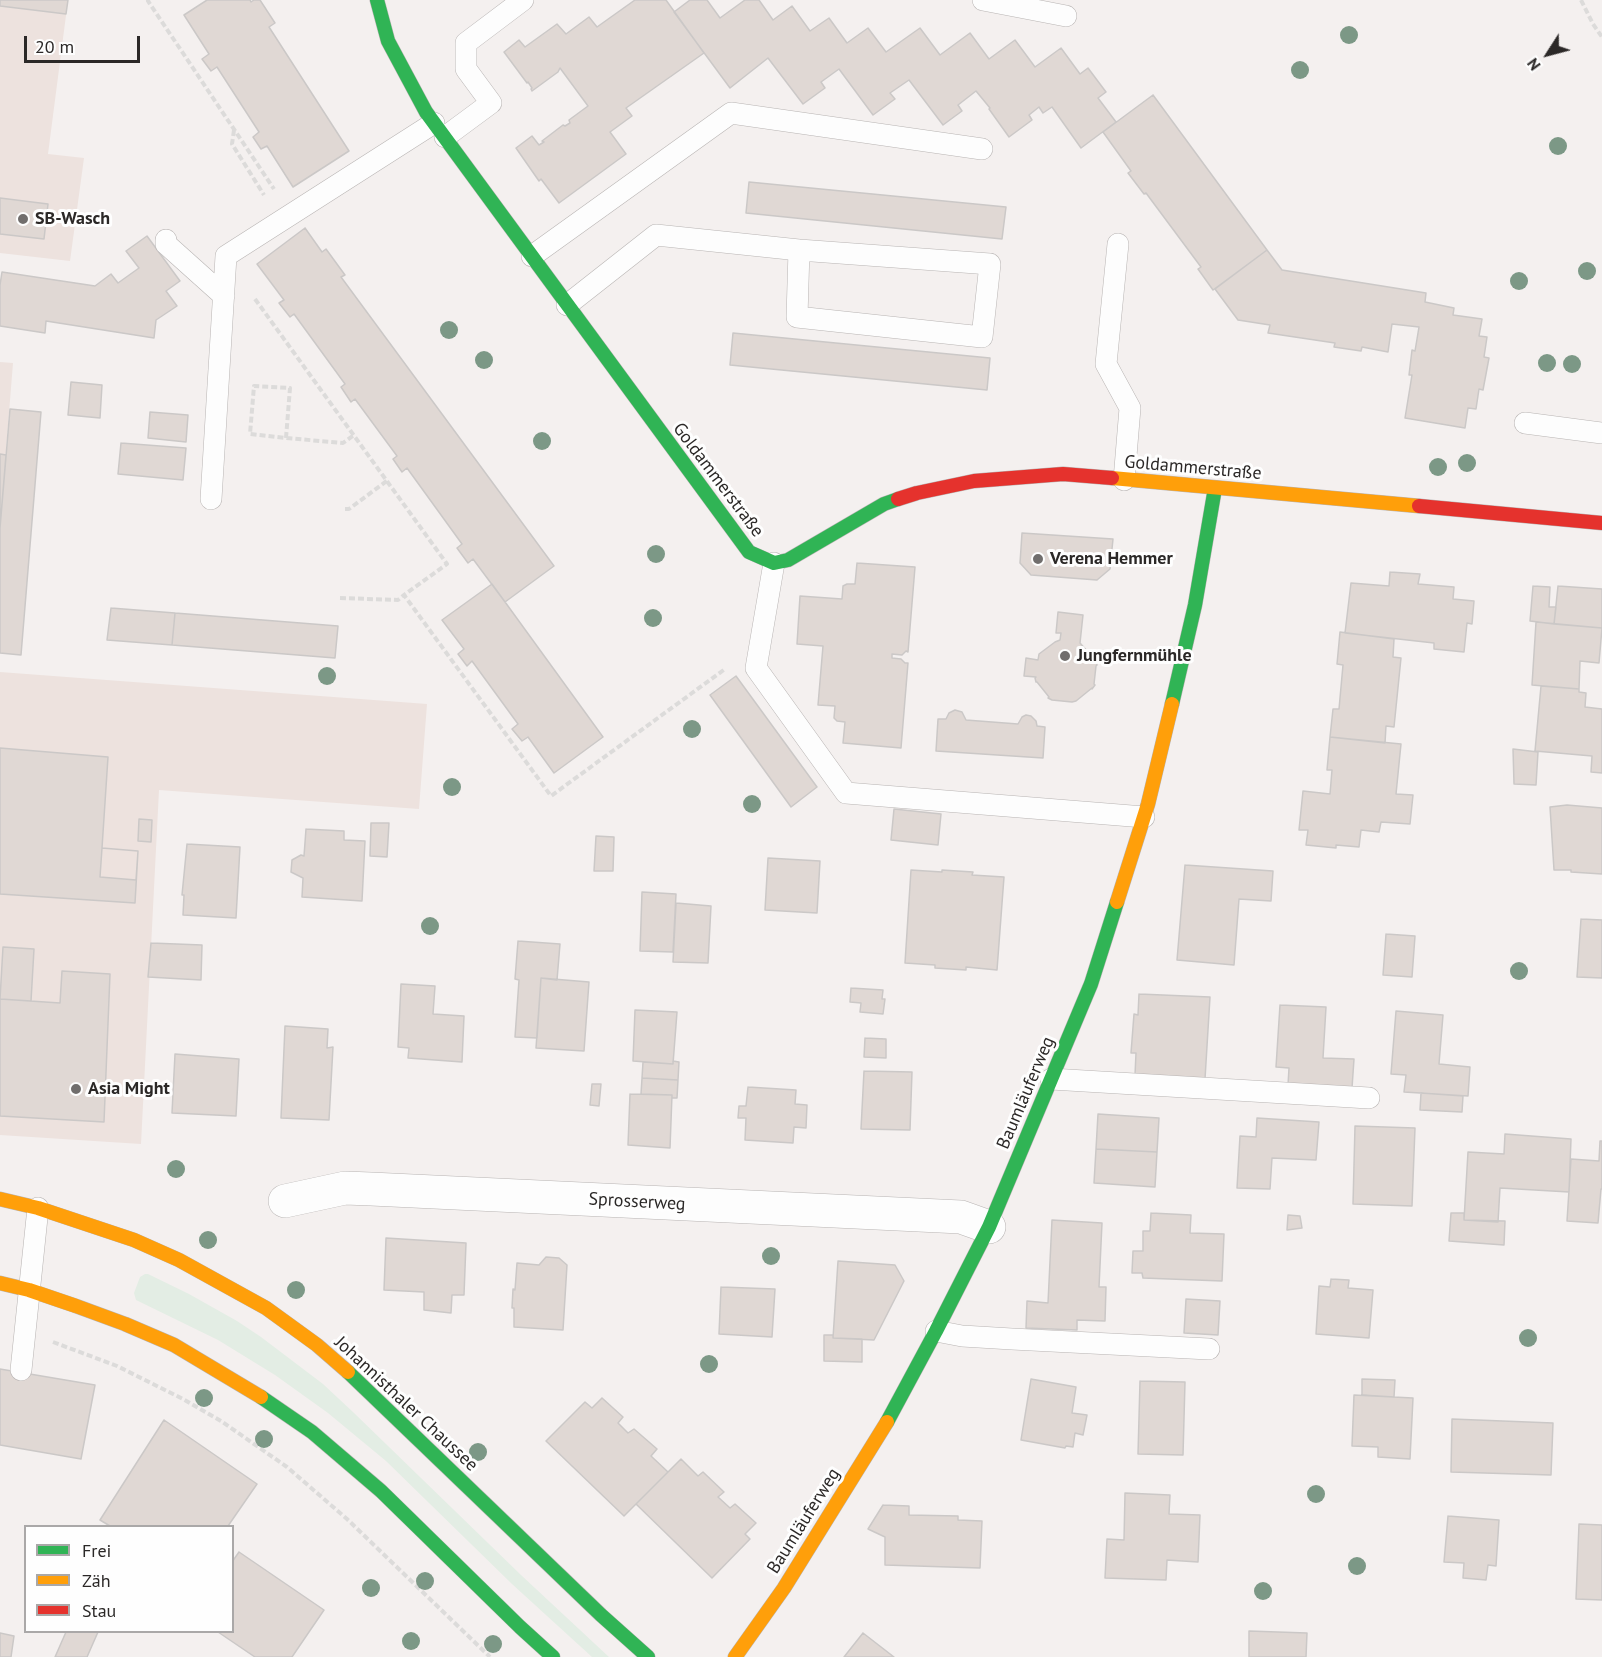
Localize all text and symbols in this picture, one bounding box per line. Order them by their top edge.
scale bar [27,24,142,62]
north arrow [1518,24,1578,84]
text: 20 m [35,35,74,58]
text: N [1522,54,1545,75]
place label: SB-Wasch [35,208,110,230]
marker: SB-Wasch [16,212,30,226]
street label: Goldammerstraße [668,419,768,541]
street label: Goldammerstraße [1124,451,1262,485]
place label: Verena Hemmer [1050,548,1173,570]
marker: Verena Hemmer [1031,552,1045,566]
place label: Jungfernmühle [1077,645,1192,667]
marker: Jungfernmühle [1058,649,1072,663]
street label: Baumläuferweg [993,1034,1059,1152]
place label: Asia Might [88,1078,170,1100]
marker: Asia Might [69,1082,83,1096]
street label: Sprosserweg [588,1189,686,1215]
street label: Johannisthaler Chaussee [330,1332,482,1476]
street label: Baumläuferweg [763,1464,845,1578]
legend [24,1525,234,1633]
text: Frei [82,1539,111,1562]
text: Zäh [82,1569,111,1592]
text: Stau [82,1599,116,1622]

